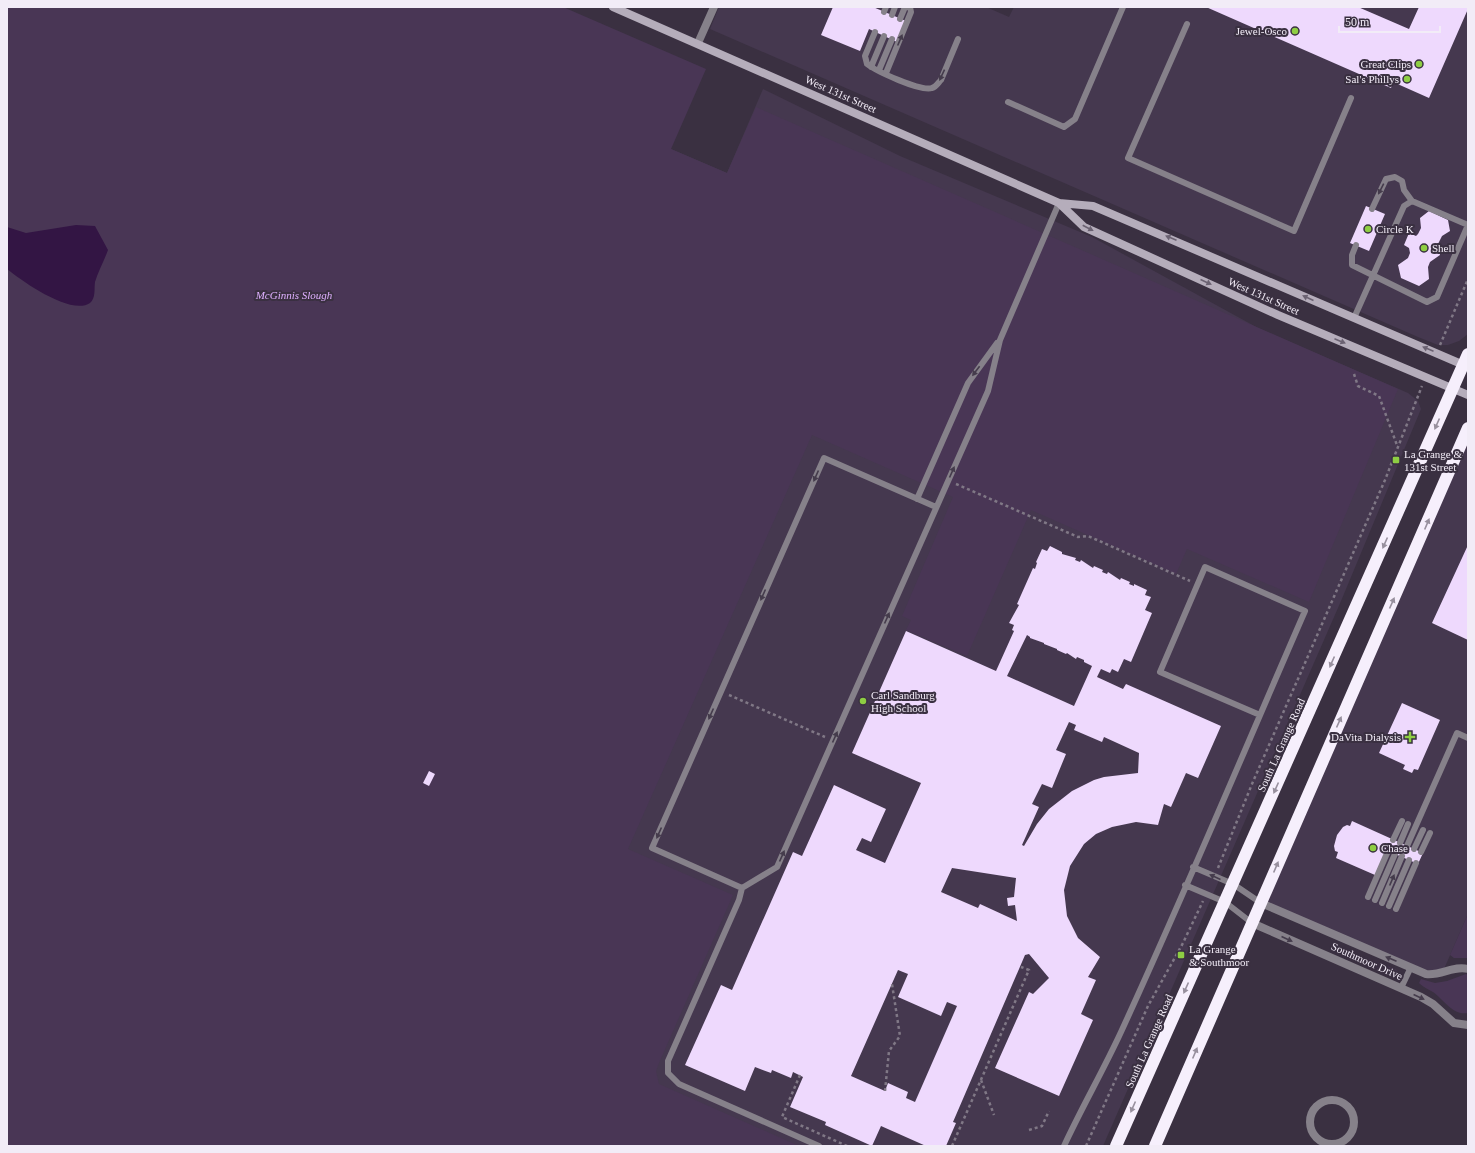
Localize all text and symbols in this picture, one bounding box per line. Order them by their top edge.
scale bar [1339,8,1440,34]
text: 50 m [1345,15,1370,29]
place label: Jewel-Osco [1236,25,1287,37]
marker: Jewel-Osco [1290,26,1300,36]
one-way arrow [897,34,903,46]
place label: Great Clips [1361,58,1411,70]
marker: Great Clips [1414,59,1424,69]
one-way arrow [939,69,945,81]
street label: West 131st Street [804,73,878,115]
place label: Sal's Phillys [1345,73,1399,85]
marker: Sal's Phillys [1402,74,1412,84]
one-way arrow [1378,183,1384,195]
place label: Circle K [1376,223,1414,235]
marker: Circle K [1363,224,1373,234]
one-way arrow [1082,225,1094,232]
one-way arrow [1164,235,1176,241]
place label: Shell [1432,242,1455,254]
marker: Shell [1419,243,1429,253]
street label: West 131st Street [1227,275,1301,317]
one-way arrow [1201,279,1212,285]
park label: McGinnis Slough [255,289,333,301]
one-way arrow [1302,295,1314,301]
one-way arrow [1335,338,1346,344]
one-way arrow [1422,346,1433,352]
one-way arrow [972,366,980,376]
one-way arrow [1434,419,1440,431]
place label: La Grange & 131st Street [1404,448,1462,473]
marker: La Grange & 131st Street [1391,455,1401,465]
one-way arrow [949,466,955,477]
one-way arrow [813,471,819,482]
one-way arrow [1424,517,1430,529]
one-way arrow [1381,537,1387,549]
one-way arrow [760,590,766,602]
one-way arrow [1389,598,1395,609]
one-way arrow [885,612,891,624]
one-way arrow [1329,656,1335,667]
place label: Carl Sandburg High School [871,689,935,714]
marker: Carl Sandburg High School [858,696,868,706]
street label: South La Grange Road [1255,696,1307,794]
one-way arrow [708,709,714,720]
one-way arrow [1336,716,1342,728]
place label: DaVita Dialysis [1331,731,1401,743]
marker: DaVita Dialysis [1404,731,1416,743]
one-way arrow [832,732,838,743]
one-way arrow [1273,782,1279,793]
one-way arrow [656,828,662,839]
place label: Chase [1381,842,1408,854]
marker: Chase [1368,843,1378,853]
one-way arrow [779,850,785,862]
one-way arrow [1273,861,1279,873]
one-way arrow [1210,874,1221,880]
one-way arrow [1389,874,1395,885]
one-way arrow [1282,936,1294,942]
street label: Southmoor Drive [1330,940,1405,982]
place label: La Grange & Southmoor [1189,943,1250,968]
marker: La Grange & Southmoor [1176,950,1186,960]
one-way arrow [1385,955,1397,961]
one-way arrow [1183,983,1189,994]
street label: South La Grange Road [1123,992,1175,1090]
one-way arrow [1413,994,1425,1000]
one-way arrow [1192,1048,1198,1059]
one-way arrow [1130,1102,1136,1114]

